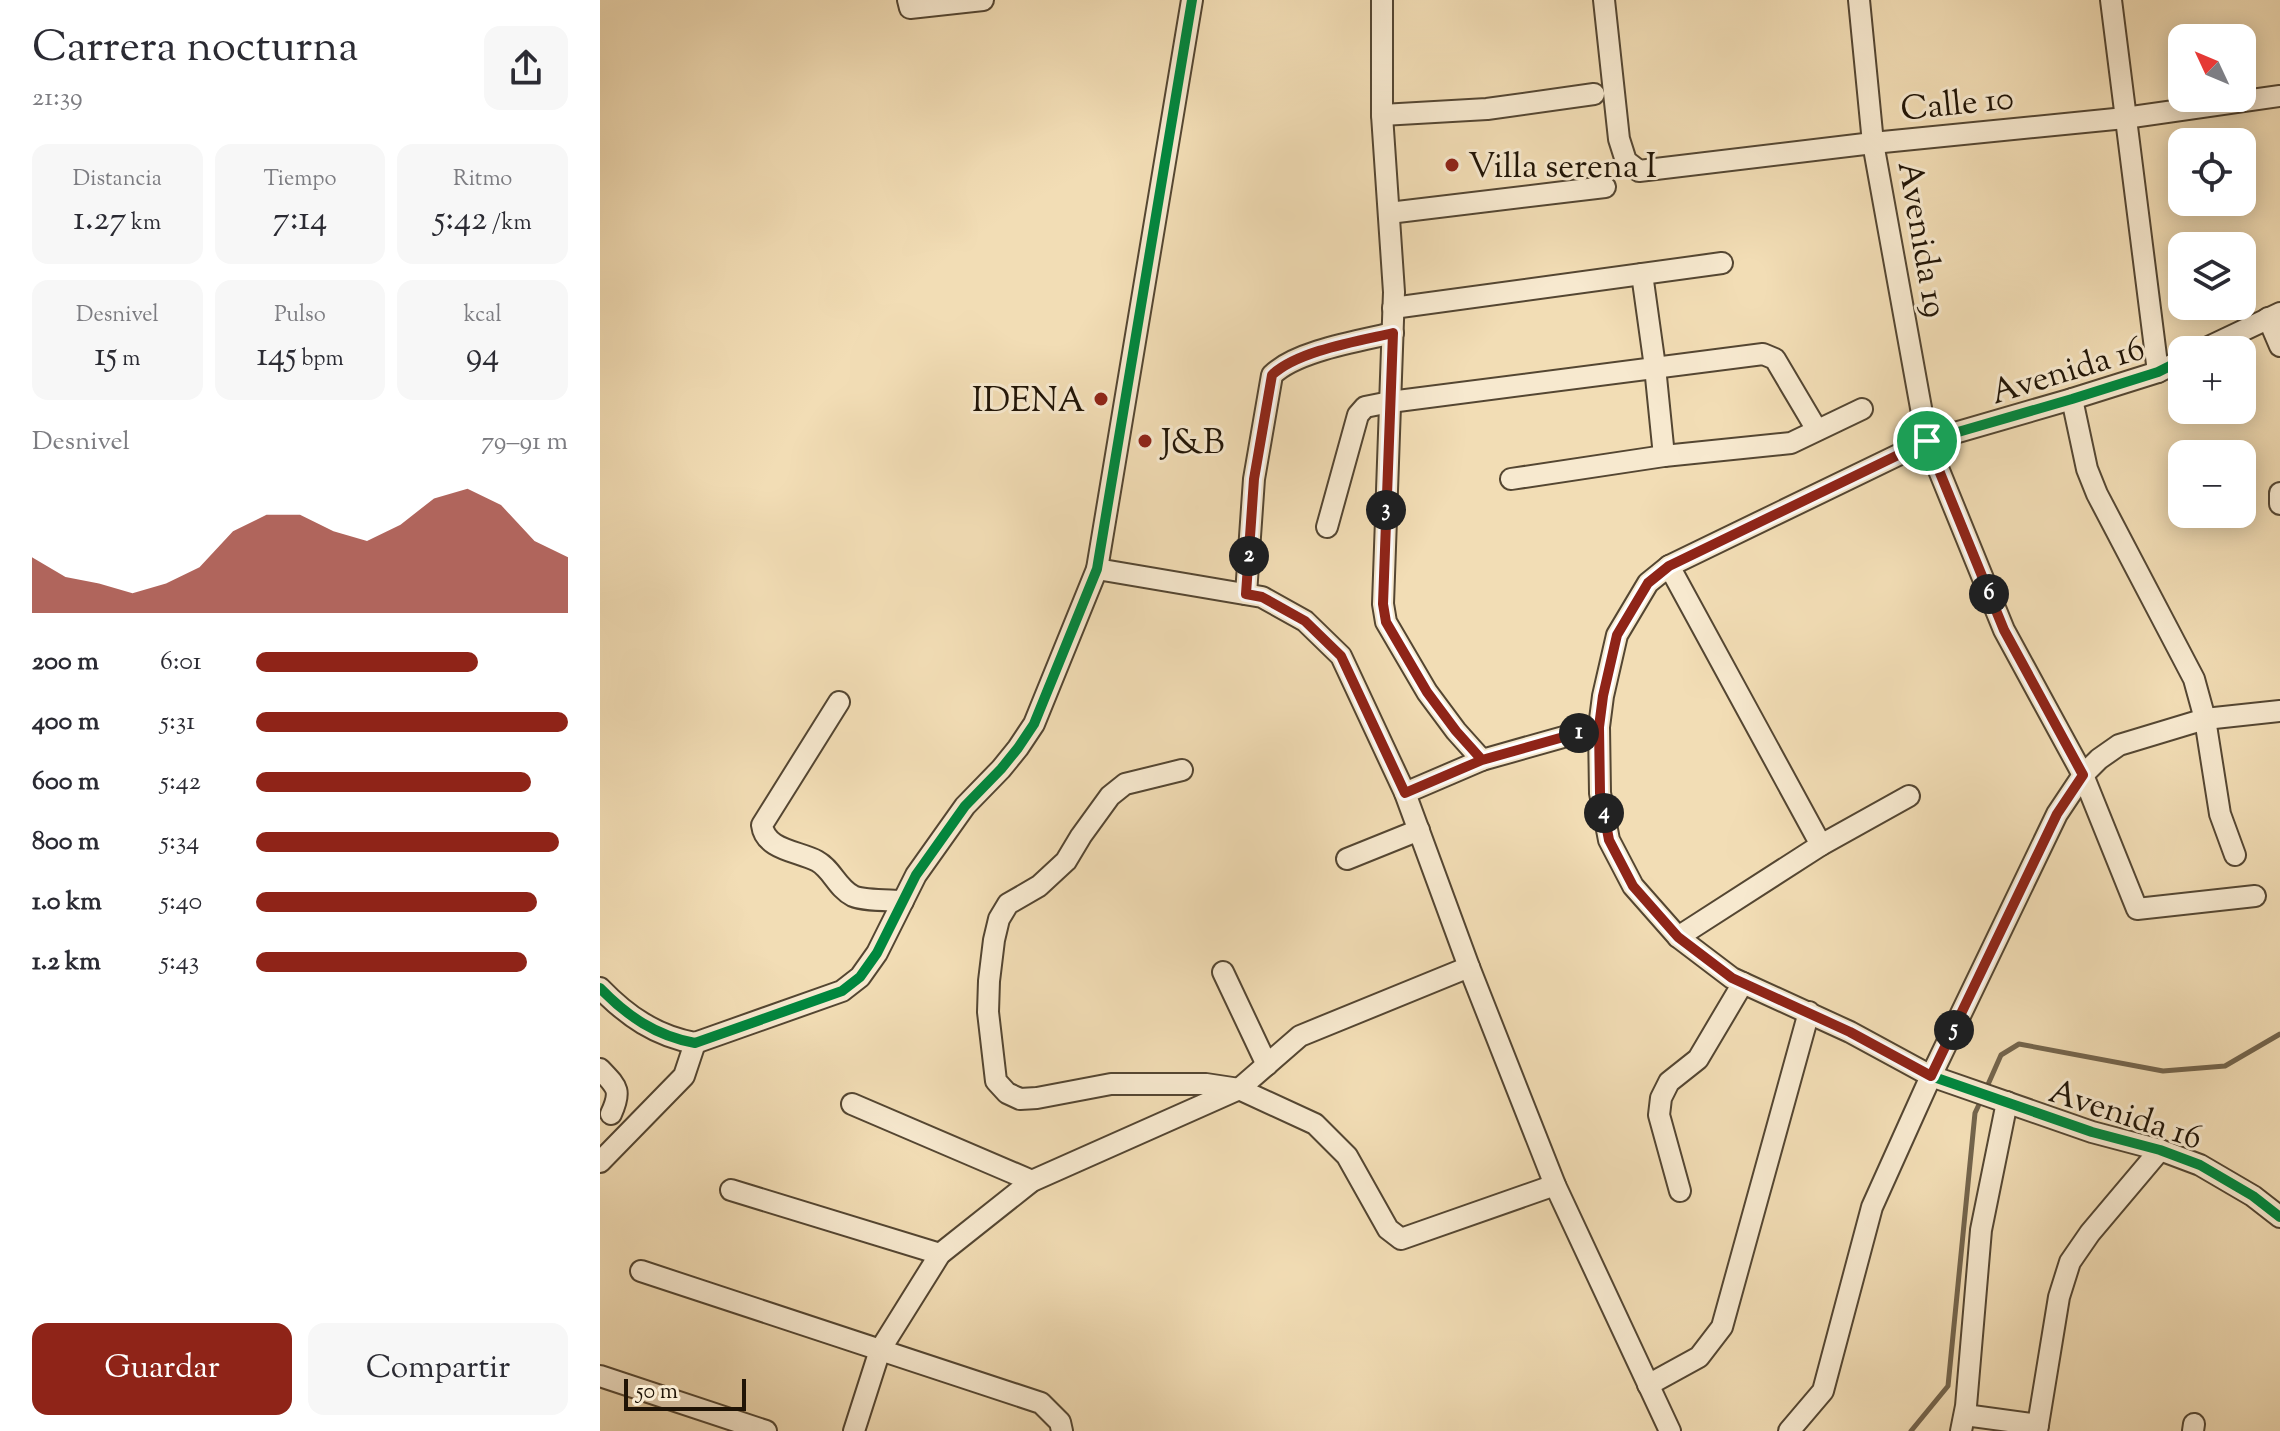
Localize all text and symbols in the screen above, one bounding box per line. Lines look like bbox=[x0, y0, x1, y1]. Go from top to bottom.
text: Carrera nocturna bbox=[32, 18, 359, 81]
north arrow bbox=[2168, 24, 2256, 112]
map controls bbox=[2168, 24, 2256, 528]
button: share bbox=[484, 26, 568, 110]
street label: Calle 10 bbox=[1898, 75, 2016, 136]
text: 21:39 bbox=[32, 80, 83, 117]
button: locate bbox=[2168, 128, 2256, 216]
place label: Villa serena I bbox=[1468, 144, 1657, 193]
marker: Villa serena I bbox=[1443, 156, 1461, 174]
street label: Avenida 19 bbox=[1883, 158, 1958, 322]
text: Distancia bbox=[73, 164, 162, 196]
text: Tiempo bbox=[263, 164, 336, 196]
text: Ritmo bbox=[453, 164, 512, 196]
text: 1.27 bbox=[73, 196, 126, 245]
text: 7:14 bbox=[273, 196, 327, 245]
text: 5:42 bbox=[434, 196, 487, 245]
text: km bbox=[126, 208, 161, 240]
text: /km bbox=[487, 208, 532, 240]
button: layers bbox=[2168, 232, 2256, 320]
text: Desnivel bbox=[76, 300, 159, 332]
text: Pulso bbox=[274, 300, 326, 332]
text: kcal bbox=[464, 300, 502, 332]
street label: Avenida 16 bbox=[1985, 326, 2151, 419]
text: 15 bbox=[94, 332, 117, 381]
text: 145 bbox=[256, 332, 297, 381]
text: 94 bbox=[466, 332, 500, 381]
button: + bbox=[2168, 336, 2256, 424]
text: m bbox=[117, 344, 140, 376]
text: bpm bbox=[297, 344, 344, 376]
place label: IDENA bbox=[972, 378, 1085, 427]
marker: IDENA bbox=[1092, 390, 1110, 408]
pin bbox=[1893, 407, 1961, 475]
icon: arrive bbox=[1905, 419, 1949, 463]
place label: J&B bbox=[1159, 420, 1224, 469]
text: Desnivel bbox=[32, 424, 130, 461]
text: 79–91 m bbox=[481, 424, 568, 461]
marker: J&B bbox=[1136, 432, 1154, 450]
button: − bbox=[2168, 440, 2256, 528]
pin: 3 bbox=[1366, 490, 1406, 530]
text: 3 bbox=[1382, 494, 1390, 526]
pin: 2 bbox=[1229, 536, 1269, 576]
text: 2 bbox=[1244, 540, 1254, 572]
pin: 6 bbox=[1969, 574, 2009, 614]
text: 6 bbox=[1984, 578, 1994, 610]
text: 200 m bbox=[32, 644, 99, 681]
text: 6:01 bbox=[160, 644, 202, 681]
text: 400 m bbox=[32, 704, 99, 741]
text: 5:31 bbox=[160, 704, 195, 741]
pin: 1 bbox=[1559, 713, 1599, 753]
text: 1 bbox=[1575, 717, 1583, 749]
text: 600 m bbox=[32, 764, 99, 801]
text: 5:42 bbox=[160, 764, 201, 801]
pin: 4 bbox=[1584, 793, 1624, 833]
text: 4 bbox=[1598, 797, 1610, 829]
text: 800 m bbox=[32, 824, 100, 861]
text: 5:34 bbox=[160, 824, 199, 861]
text: 1.0 km bbox=[32, 884, 102, 921]
text: 5:40 bbox=[160, 884, 202, 921]
text: 1.2 km bbox=[32, 944, 101, 981]
text: 5:43 bbox=[160, 944, 199, 981]
pin: 5 bbox=[1934, 1010, 1974, 1050]
text: 5 bbox=[1950, 1014, 1958, 1046]
street label: Avenida 16 bbox=[2042, 1069, 2208, 1164]
button: Guardar bbox=[32, 1323, 292, 1415]
button: Compartir bbox=[308, 1323, 568, 1415]
scale bar bbox=[624, 1375, 746, 1411]
text: 50 m bbox=[636, 1377, 678, 1409]

